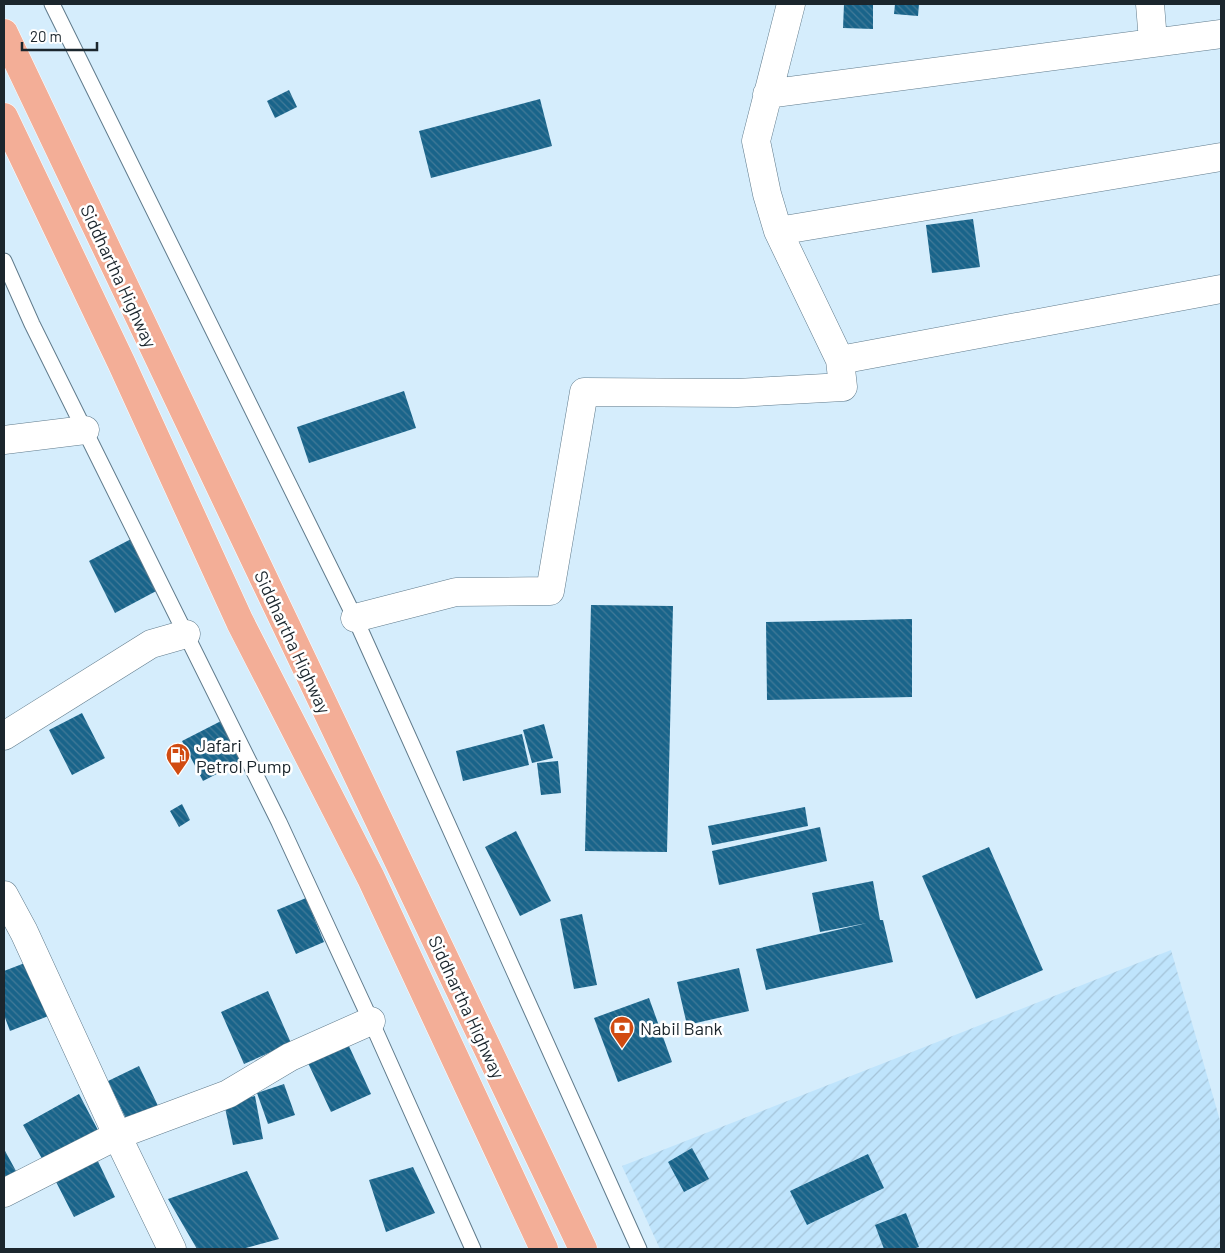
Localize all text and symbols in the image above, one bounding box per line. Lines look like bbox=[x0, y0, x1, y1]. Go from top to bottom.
scale bar bbox=[22, 20, 98, 52]
text: 20 m bbox=[30, 27, 62, 45]
street label: Siddhartha Highway bbox=[76, 201, 162, 351]
street label: Siddhartha Highway bbox=[250, 567, 336, 717]
place label: Jafari Petrol Pump bbox=[196, 734, 292, 777]
fuel station icon: Jafari Petrol Pump bbox=[165, 742, 191, 776]
street label: Siddhartha Highway bbox=[424, 932, 510, 1082]
bank icon: Nabil Bank bbox=[609, 1015, 635, 1049]
place label: Nabil Bank bbox=[640, 1017, 723, 1039]

